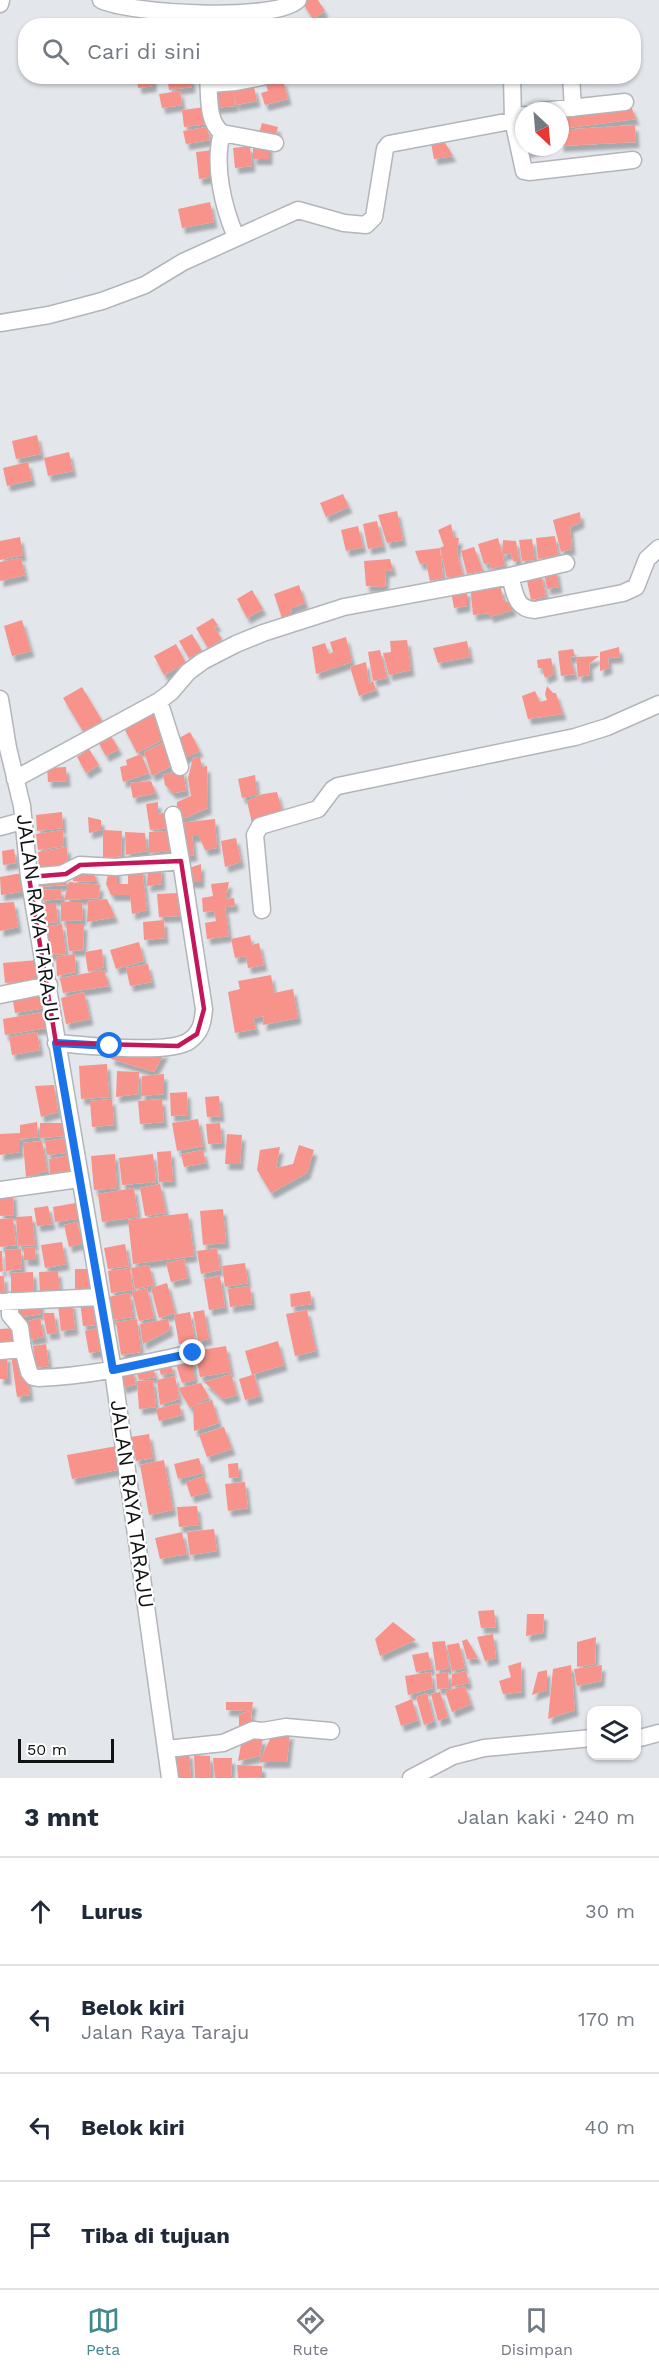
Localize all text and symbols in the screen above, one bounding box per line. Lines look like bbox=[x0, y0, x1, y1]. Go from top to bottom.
search box bbox=[18, 18, 641, 84]
icon: search bbox=[39, 35, 72, 68]
text: Cari di sini bbox=[87, 39, 201, 64]
north arrow bbox=[515, 102, 569, 156]
street label: JALAN RAYA TARAJU bbox=[11, 812, 66, 1024]
route start bbox=[96, 1032, 122, 1058]
route end bbox=[179, 1339, 205, 1365]
street label: JALAN RAYA TARAJU bbox=[105, 1398, 160, 1610]
map controls bbox=[587, 1706, 641, 1760]
button: layers bbox=[587, 1706, 641, 1760]
scale bar bbox=[18, 1736, 114, 1764]
text: 50 m bbox=[27, 1740, 67, 1759]
text: 3 mnt bbox=[24, 1802, 99, 1832]
text: Jalan kaki · 240 m bbox=[457, 1805, 635, 1829]
icon: ahead bbox=[24, 1895, 57, 1928]
text: Lurus bbox=[81, 1899, 143, 1924]
text: 30 m bbox=[585, 1899, 635, 1923]
text: Belok kiri bbox=[81, 1995, 185, 2020]
icon: left bbox=[24, 2003, 57, 2036]
text: 170 m bbox=[578, 2007, 635, 2031]
text: Jalan Raya Taraju bbox=[81, 2020, 249, 2044]
icon: left bbox=[24, 2111, 57, 2144]
text: Belok kiri bbox=[81, 2115, 185, 2140]
text: 40 m bbox=[584, 2115, 635, 2139]
icon: arrive bbox=[24, 2219, 57, 2252]
text: Tiba di tujuan bbox=[81, 2223, 230, 2248]
tab: Peta bbox=[86, 2304, 120, 2359]
tab: Rute bbox=[292, 2304, 328, 2359]
tab: Disimpan bbox=[500, 2304, 573, 2359]

